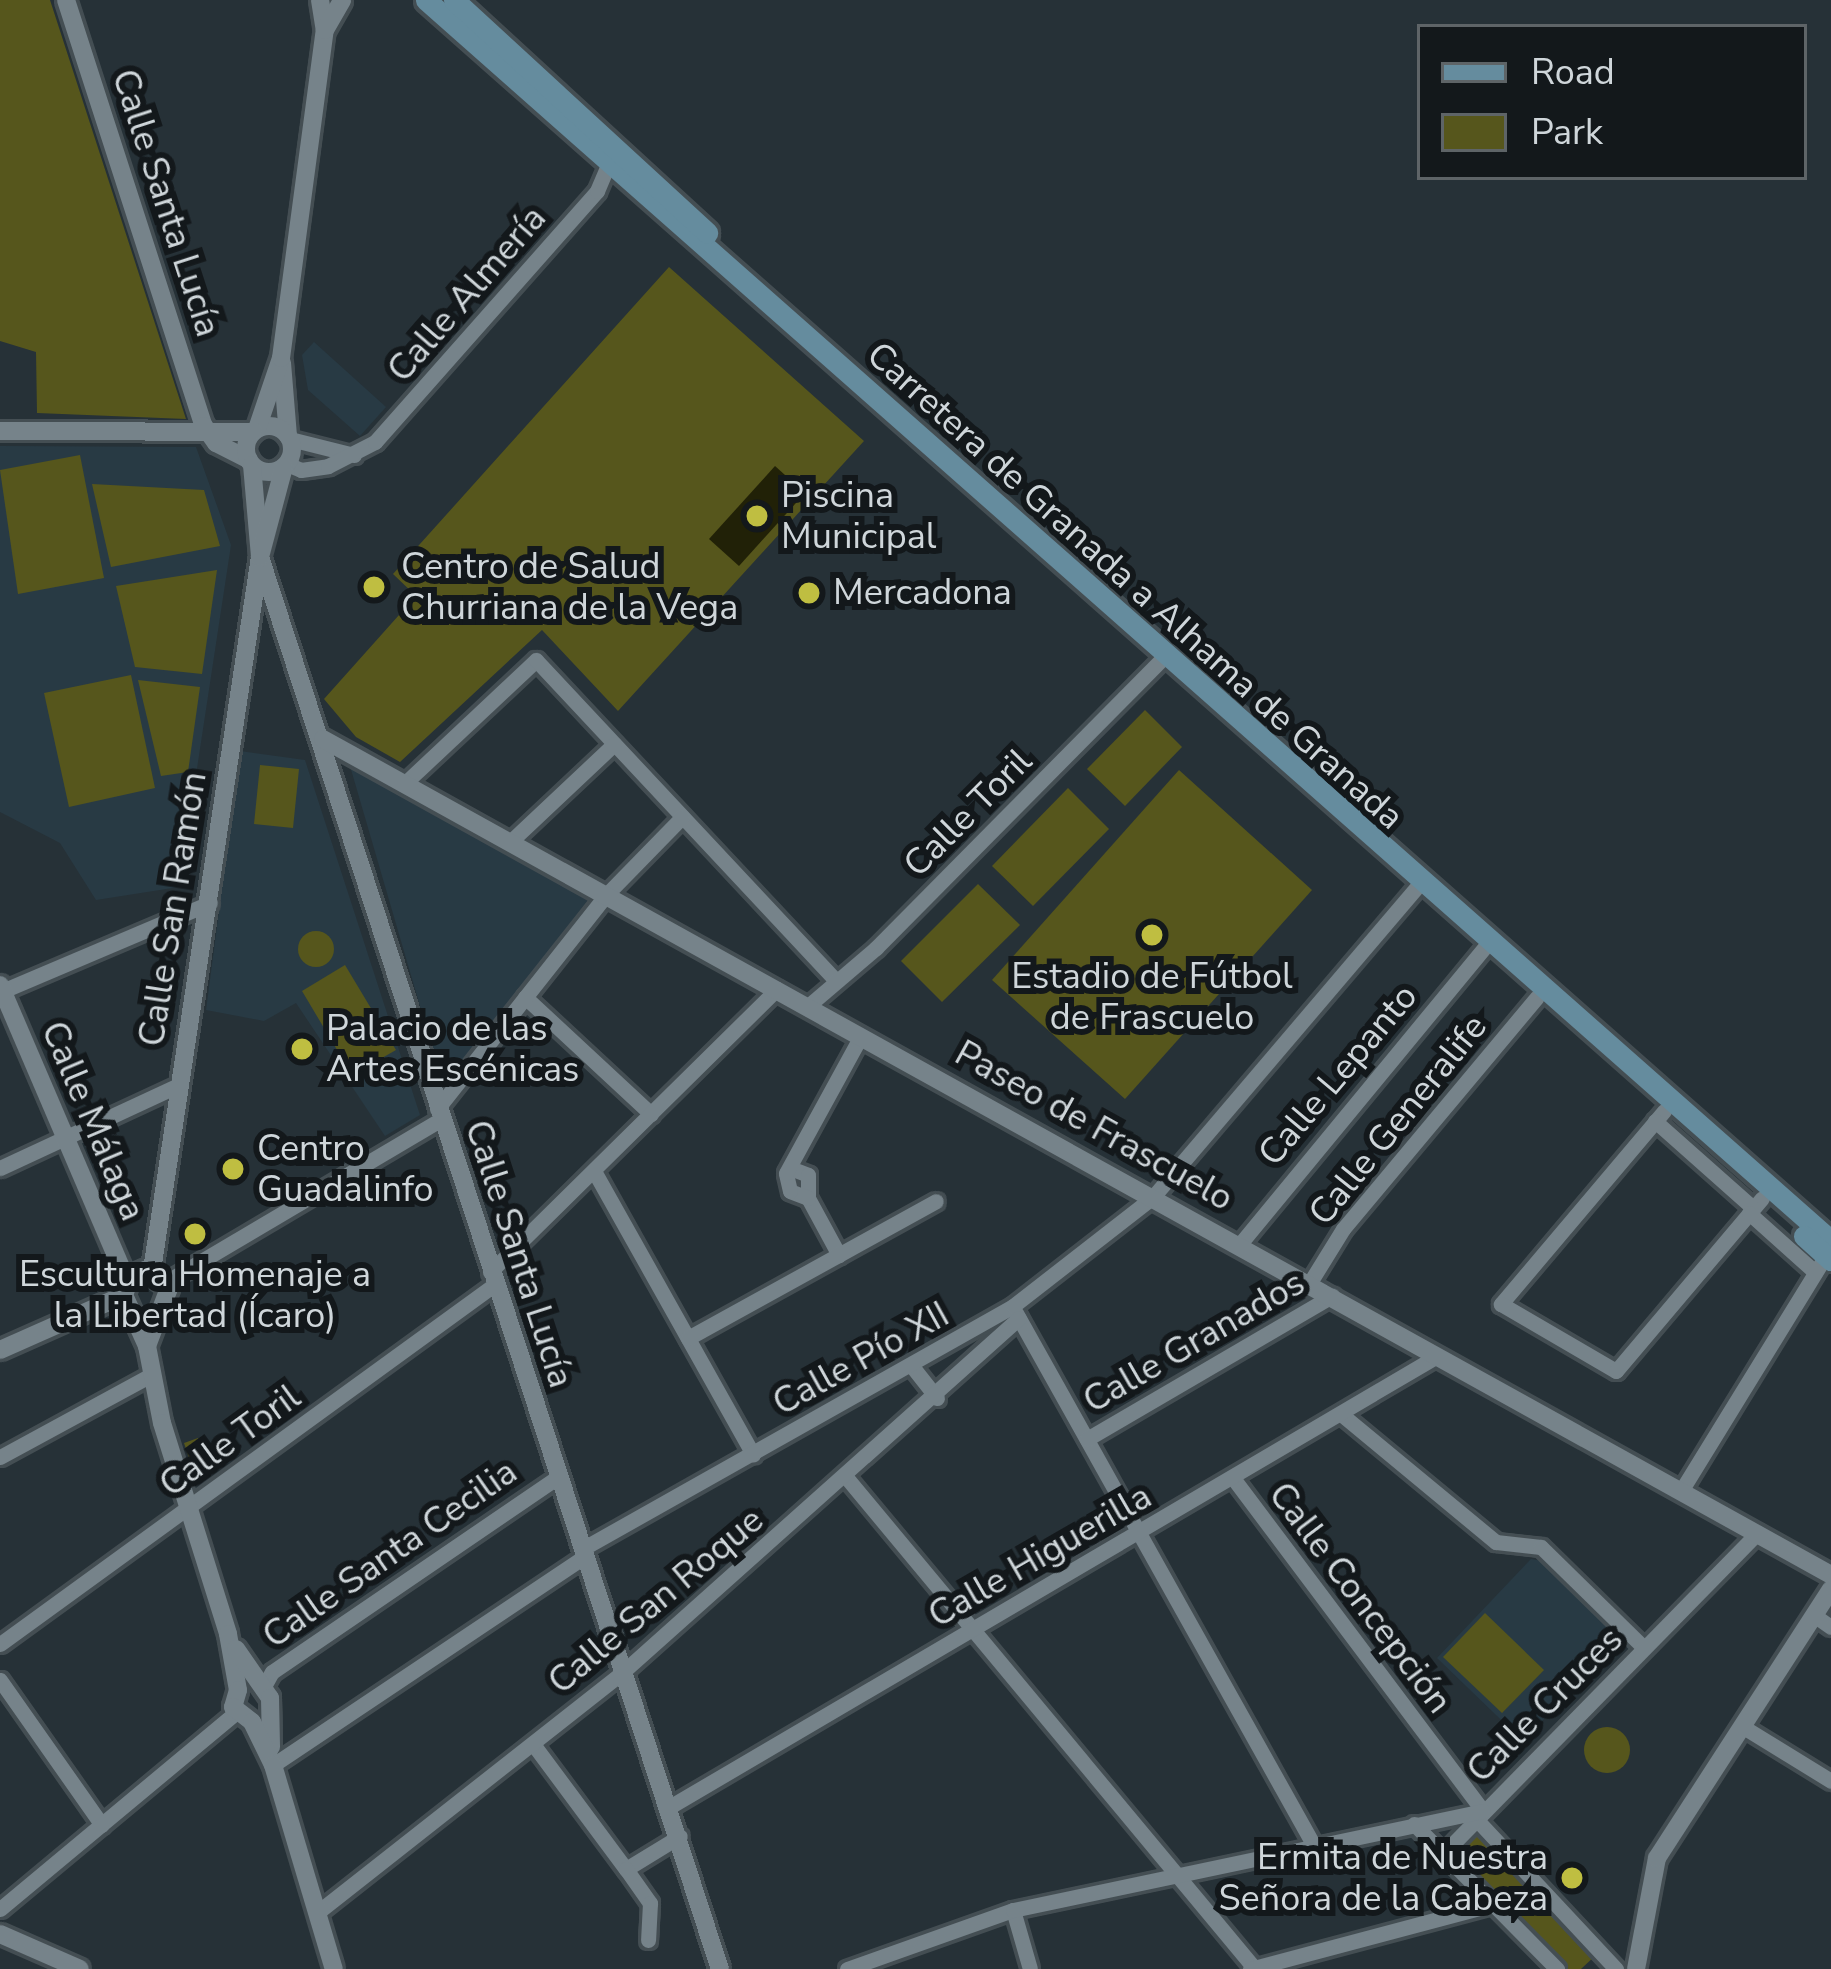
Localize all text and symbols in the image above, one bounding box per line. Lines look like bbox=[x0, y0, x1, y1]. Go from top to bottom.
legend bbox=[1417, 24, 1807, 180]
text: Road bbox=[1531, 48, 1615, 97]
street label: Calle Santa Lucía bbox=[102, 64, 230, 342]
text: Park bbox=[1531, 108, 1603, 157]
street label: Calle Almería bbox=[379, 197, 555, 391]
street label: Carretera de Granada a Alhama de Granada bbox=[858, 333, 1412, 839]
place label: Piscina Municipal bbox=[781, 473, 937, 558]
marker: Piscina Municipal bbox=[744, 503, 770, 529]
place label: Centro de Salud Churriana de la Vega bbox=[401, 544, 738, 629]
marker: Centro de Salud Churriana de la Vega bbox=[358, 571, 390, 603]
place label: Mercadona bbox=[833, 571, 1012, 615]
marker: Mercadona bbox=[796, 580, 822, 606]
street label: Calle Toril bbox=[895, 740, 1041, 886]
street label: Calle San Ramón bbox=[130, 769, 216, 1049]
marker: Estadio de Fútbol de Frascuelo bbox=[1139, 922, 1165, 948]
place label: Estadio de Fútbol de Frascuelo bbox=[1011, 954, 1293, 1039]
street label: Calle Lepanto bbox=[1250, 975, 1426, 1175]
place label: Palacio de las Artes Escénicas bbox=[326, 1006, 579, 1091]
street label: Calle Generalife bbox=[1300, 1006, 1496, 1234]
street label: Calle Málaga bbox=[32, 1015, 154, 1227]
street label: Paseo de Frascuelo bbox=[947, 1032, 1241, 1220]
marker: Palacio de las Artes Escénicas bbox=[289, 1036, 315, 1062]
street label: Calle Santa Lucía bbox=[455, 1115, 583, 1393]
place label: Centro Guadalinfo bbox=[257, 1126, 433, 1211]
marker: Centro Guadalinfo bbox=[220, 1156, 246, 1182]
marker: Escultura Homenaje a la Libertad (Ícaro) bbox=[182, 1221, 208, 1247]
place label: Escultura Homenaje a la Libertad (Ícaro) bbox=[19, 1252, 371, 1337]
street label: Calle Granados bbox=[1076, 1261, 1312, 1423]
street label: Calle Pío XII bbox=[765, 1293, 957, 1425]
street label: Calle Toril bbox=[151, 1376, 309, 1506]
street label: Calle Santa Cecilia bbox=[255, 1450, 525, 1658]
street label: Calle Concepción bbox=[1259, 1474, 1461, 1722]
street label: Calle Higuerilla bbox=[921, 1475, 1159, 1637]
street label: Calle San Roque bbox=[540, 1499, 772, 1703]
street label: Calle Cruces bbox=[1458, 1618, 1632, 1792]
place label: Ermita de Nuestra Señora de la Cabeza bbox=[1218, 1835, 1548, 1920]
marker: Ermita de Nuestra Señora de la Cabeza bbox=[1559, 1865, 1585, 1891]

